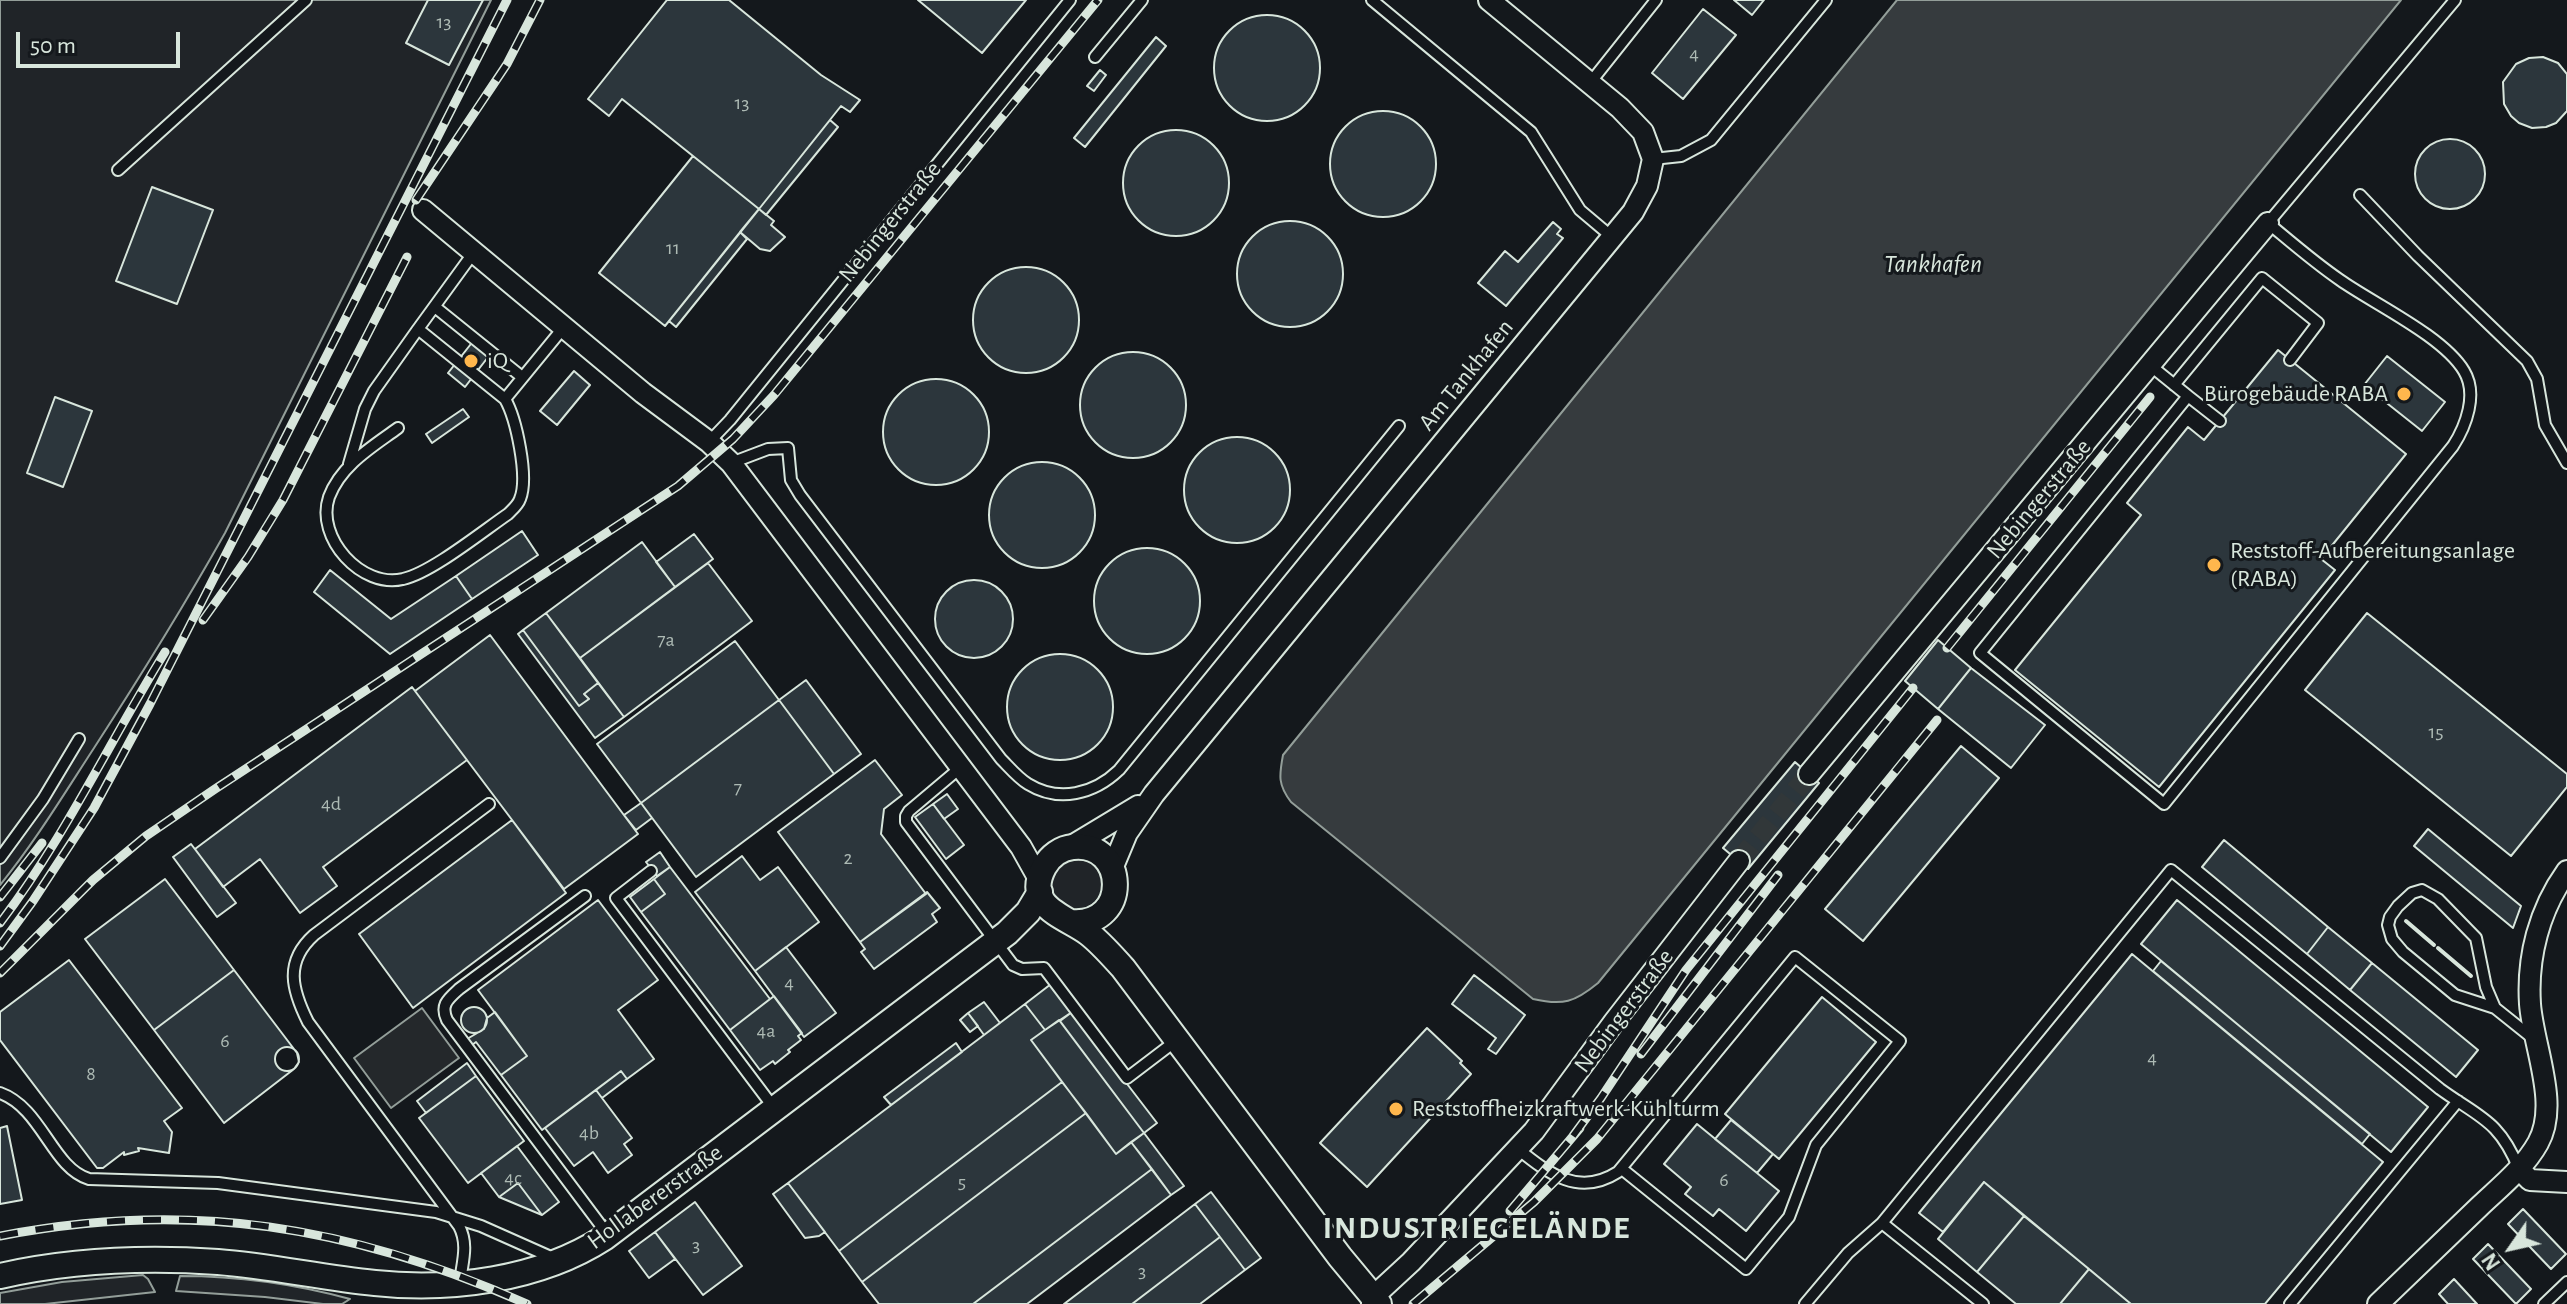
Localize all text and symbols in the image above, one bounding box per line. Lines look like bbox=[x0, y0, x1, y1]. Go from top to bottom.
house number: 13 bbox=[436, 10, 452, 34]
scale bar bbox=[20, 16, 184, 66]
text: 50 m bbox=[30, 34, 76, 58]
house number: 4 bbox=[1689, 42, 1699, 66]
house number: 13 bbox=[734, 91, 750, 115]
street label: Nebingerstraße bbox=[832, 156, 948, 288]
house number: 11 bbox=[666, 236, 680, 260]
water label: Tankhafen bbox=[1884, 248, 1982, 280]
street label: Am Tankhafen bbox=[1412, 314, 1520, 436]
place label: iQ bbox=[487, 347, 508, 375]
marker: iQ bbox=[462, 352, 480, 370]
place label: Bürogebäude RABA bbox=[2204, 380, 2388, 408]
marker: Bürogebäude RABA bbox=[2395, 385, 2413, 403]
street label: Nebingerstraße bbox=[1981, 433, 2097, 565]
place label: Reststoff-Aufbereitungsanlage (RABA) bbox=[2230, 537, 2515, 593]
marker: Reststoff-Aufbereitungsanlage (RABA) bbox=[2205, 556, 2223, 574]
house number: 7a bbox=[657, 628, 675, 652]
house number: 15 bbox=[2428, 720, 2444, 744]
house number: 7 bbox=[734, 776, 742, 800]
house number: 4d bbox=[321, 792, 341, 816]
house number: 2 bbox=[843, 846, 853, 870]
street label: Nebingerstraße bbox=[1568, 943, 1680, 1079]
house number: 4 bbox=[784, 971, 794, 995]
house number: 4a bbox=[757, 1019, 775, 1043]
house number: 6 bbox=[220, 1029, 230, 1053]
house number: 4 bbox=[2147, 1046, 2157, 1070]
house number: 8 bbox=[86, 1062, 96, 1086]
place label: Reststoffheizkraftwerk-Kühlturm bbox=[1412, 1095, 1720, 1123]
marker: Reststoffheizkraftwerk-Kühlturm bbox=[1387, 1100, 1405, 1118]
house number: 4b bbox=[579, 1121, 599, 1145]
street label: Hollabererstraße bbox=[582, 1138, 728, 1256]
house number: 4c bbox=[504, 1166, 522, 1190]
house number: 6 bbox=[1719, 1168, 1729, 1192]
house number: 5 bbox=[958, 1170, 966, 1194]
north arrow bbox=[2471, 1208, 2551, 1288]
district label: INDUSTRIEGELÄNDE bbox=[1323, 1209, 1631, 1247]
house number: 3 bbox=[692, 1233, 700, 1257]
text: N bbox=[2478, 1249, 2505, 1274]
house number: 3 bbox=[1138, 1259, 1146, 1283]

